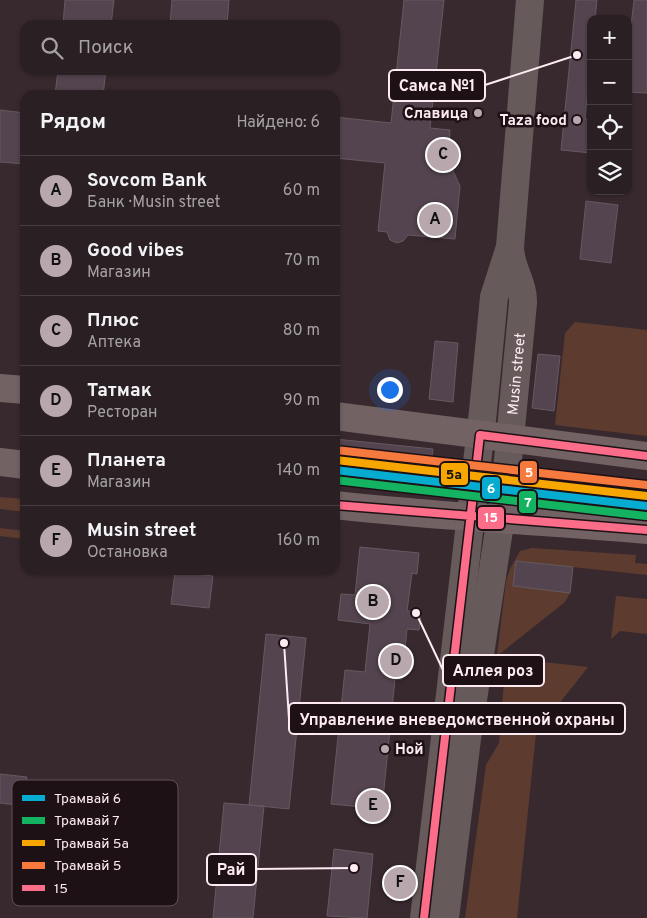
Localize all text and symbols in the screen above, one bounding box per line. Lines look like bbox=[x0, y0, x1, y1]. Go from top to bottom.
map controls bbox=[587, 15, 632, 195]
button: + bbox=[587, 15, 632, 60]
search box bbox=[20, 20, 340, 75]
icon: search bbox=[38, 34, 66, 62]
text: Поиск bbox=[78, 36, 134, 60]
button: − bbox=[587, 60, 632, 105]
callout: Самса №1 bbox=[389, 70, 485, 101]
text: Самса №1 bbox=[399, 77, 475, 97]
place label: Славица bbox=[404, 105, 468, 124]
button: locate bbox=[587, 105, 632, 150]
marker: Славица bbox=[472, 107, 484, 119]
text: Рядом bbox=[40, 109, 106, 136]
place label: Taza food bbox=[499, 112, 567, 131]
text: Найдено: 6 bbox=[237, 113, 320, 133]
marker: Taza food bbox=[571, 114, 583, 126]
pin: C bbox=[427, 136, 459, 174]
button: layers bbox=[587, 150, 632, 195]
text: Sovcom Bank bbox=[87, 169, 207, 193]
text: A bbox=[50, 181, 62, 201]
text: 60 m bbox=[283, 181, 320, 201]
text: Банк · Musin street bbox=[87, 193, 221, 213]
pin: A bbox=[419, 201, 451, 239]
text: Good vibes bbox=[87, 239, 184, 263]
text: B bbox=[50, 251, 62, 271]
text: 70 m bbox=[285, 251, 320, 271]
text: Магазин bbox=[87, 263, 151, 283]
text: Плюс bbox=[87, 309, 139, 333]
text: C bbox=[51, 321, 61, 341]
text: 80 m bbox=[283, 321, 320, 341]
street label: Musin street bbox=[504, 332, 531, 416]
text: Аптека bbox=[87, 333, 141, 353]
your location bbox=[377, 377, 403, 403]
text: Татмак bbox=[87, 379, 152, 403]
text: D bbox=[50, 391, 62, 411]
text: 90 m bbox=[283, 391, 320, 411]
text: Ресторан bbox=[87, 403, 158, 423]
text: Планета bbox=[87, 449, 166, 473]
line badge: 5 bbox=[519, 460, 538, 484]
text: E bbox=[51, 461, 61, 481]
text: 140 m bbox=[277, 461, 320, 481]
line badge: 5а bbox=[440, 462, 469, 486]
text: 5 bbox=[525, 465, 533, 482]
text: 5а bbox=[446, 467, 462, 484]
text: Магазин bbox=[87, 473, 151, 493]
line badge: 6 bbox=[481, 476, 501, 500]
text: 6 bbox=[487, 481, 495, 498]
line badge: 7 bbox=[518, 490, 537, 514]
text: 7 bbox=[524, 495, 532, 512]
line badge: 15 bbox=[477, 506, 505, 530]
text: 15 bbox=[484, 510, 498, 527]
text: Musin street bbox=[87, 519, 196, 543]
text: F bbox=[51, 531, 61, 551]
text: 160 m bbox=[277, 531, 320, 551]
text: Остановка bbox=[87, 543, 168, 563]
pin: B bbox=[357, 583, 389, 621]
pin: D bbox=[380, 642, 412, 680]
callout: Аллея роз bbox=[443, 655, 544, 686]
text: Аллея роз bbox=[452, 662, 534, 682]
callout: Управление вневедомственной охраны bbox=[289, 703, 625, 734]
text: Управление вневедомственной охраны bbox=[299, 711, 615, 731]
place label: Ной bbox=[395, 741, 424, 760]
marker: Ной bbox=[379, 743, 391, 755]
legend bbox=[12, 780, 178, 906]
pin: E bbox=[357, 787, 389, 825]
text: Трамвай 6 bbox=[54, 791, 121, 808]
text: Трамвай 7 bbox=[54, 813, 120, 830]
text: Трамвай 5а bbox=[54, 836, 129, 853]
callout: Рай bbox=[207, 854, 256, 885]
text: Трамвай 5 bbox=[54, 858, 122, 875]
text: Рай bbox=[217, 861, 245, 881]
pin: F bbox=[384, 864, 416, 902]
text: 15 bbox=[54, 881, 68, 898]

